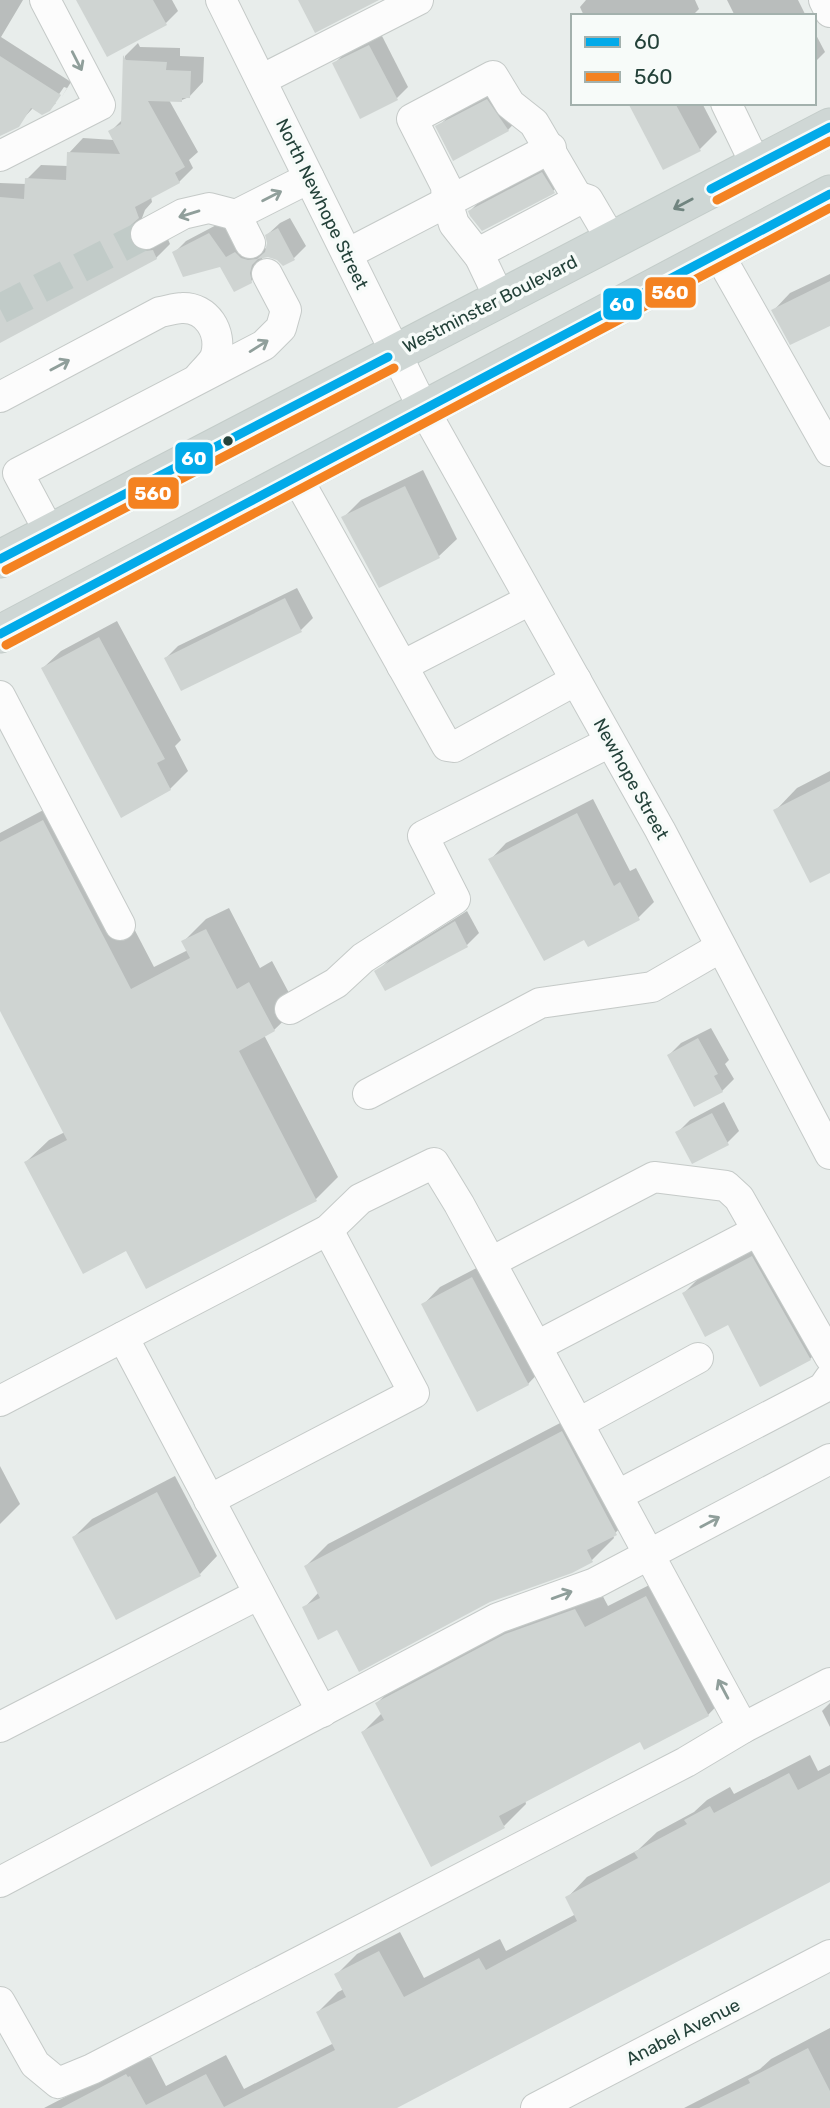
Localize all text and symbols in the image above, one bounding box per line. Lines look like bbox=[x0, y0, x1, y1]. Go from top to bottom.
legend bbox=[571, 14, 816, 105]
text: 60 bbox=[634, 29, 660, 54]
one-way arrow bbox=[70, 50, 84, 70]
text: 560 bbox=[634, 64, 672, 89]
street label: North Newhope Street bbox=[271, 115, 373, 293]
one-way arrow bbox=[261, 189, 282, 203]
one-way arrow bbox=[673, 197, 693, 211]
one-way arrow bbox=[178, 208, 200, 221]
street label: Westminster Boulevard bbox=[399, 250, 581, 358]
line badge: 560 bbox=[644, 276, 697, 309]
text: 560 bbox=[651, 281, 689, 304]
line badge: 60 bbox=[602, 287, 643, 321]
text: 60 bbox=[609, 293, 635, 316]
one-way arrow bbox=[249, 338, 268, 353]
one-way arrow bbox=[50, 358, 70, 372]
unlabelled marker bbox=[221, 434, 235, 448]
line badge: 60 bbox=[174, 441, 214, 475]
text: 60 bbox=[181, 447, 207, 470]
line badge: 560 bbox=[127, 476, 180, 510]
text: 560 bbox=[134, 482, 172, 505]
street label: Newhope Street bbox=[589, 714, 673, 844]
one-way arrow bbox=[699, 1515, 720, 1528]
one-way arrow bbox=[551, 1588, 573, 1600]
one-way arrow bbox=[715, 1679, 729, 1700]
street label: Anabel Avenue bbox=[622, 1994, 744, 2070]

